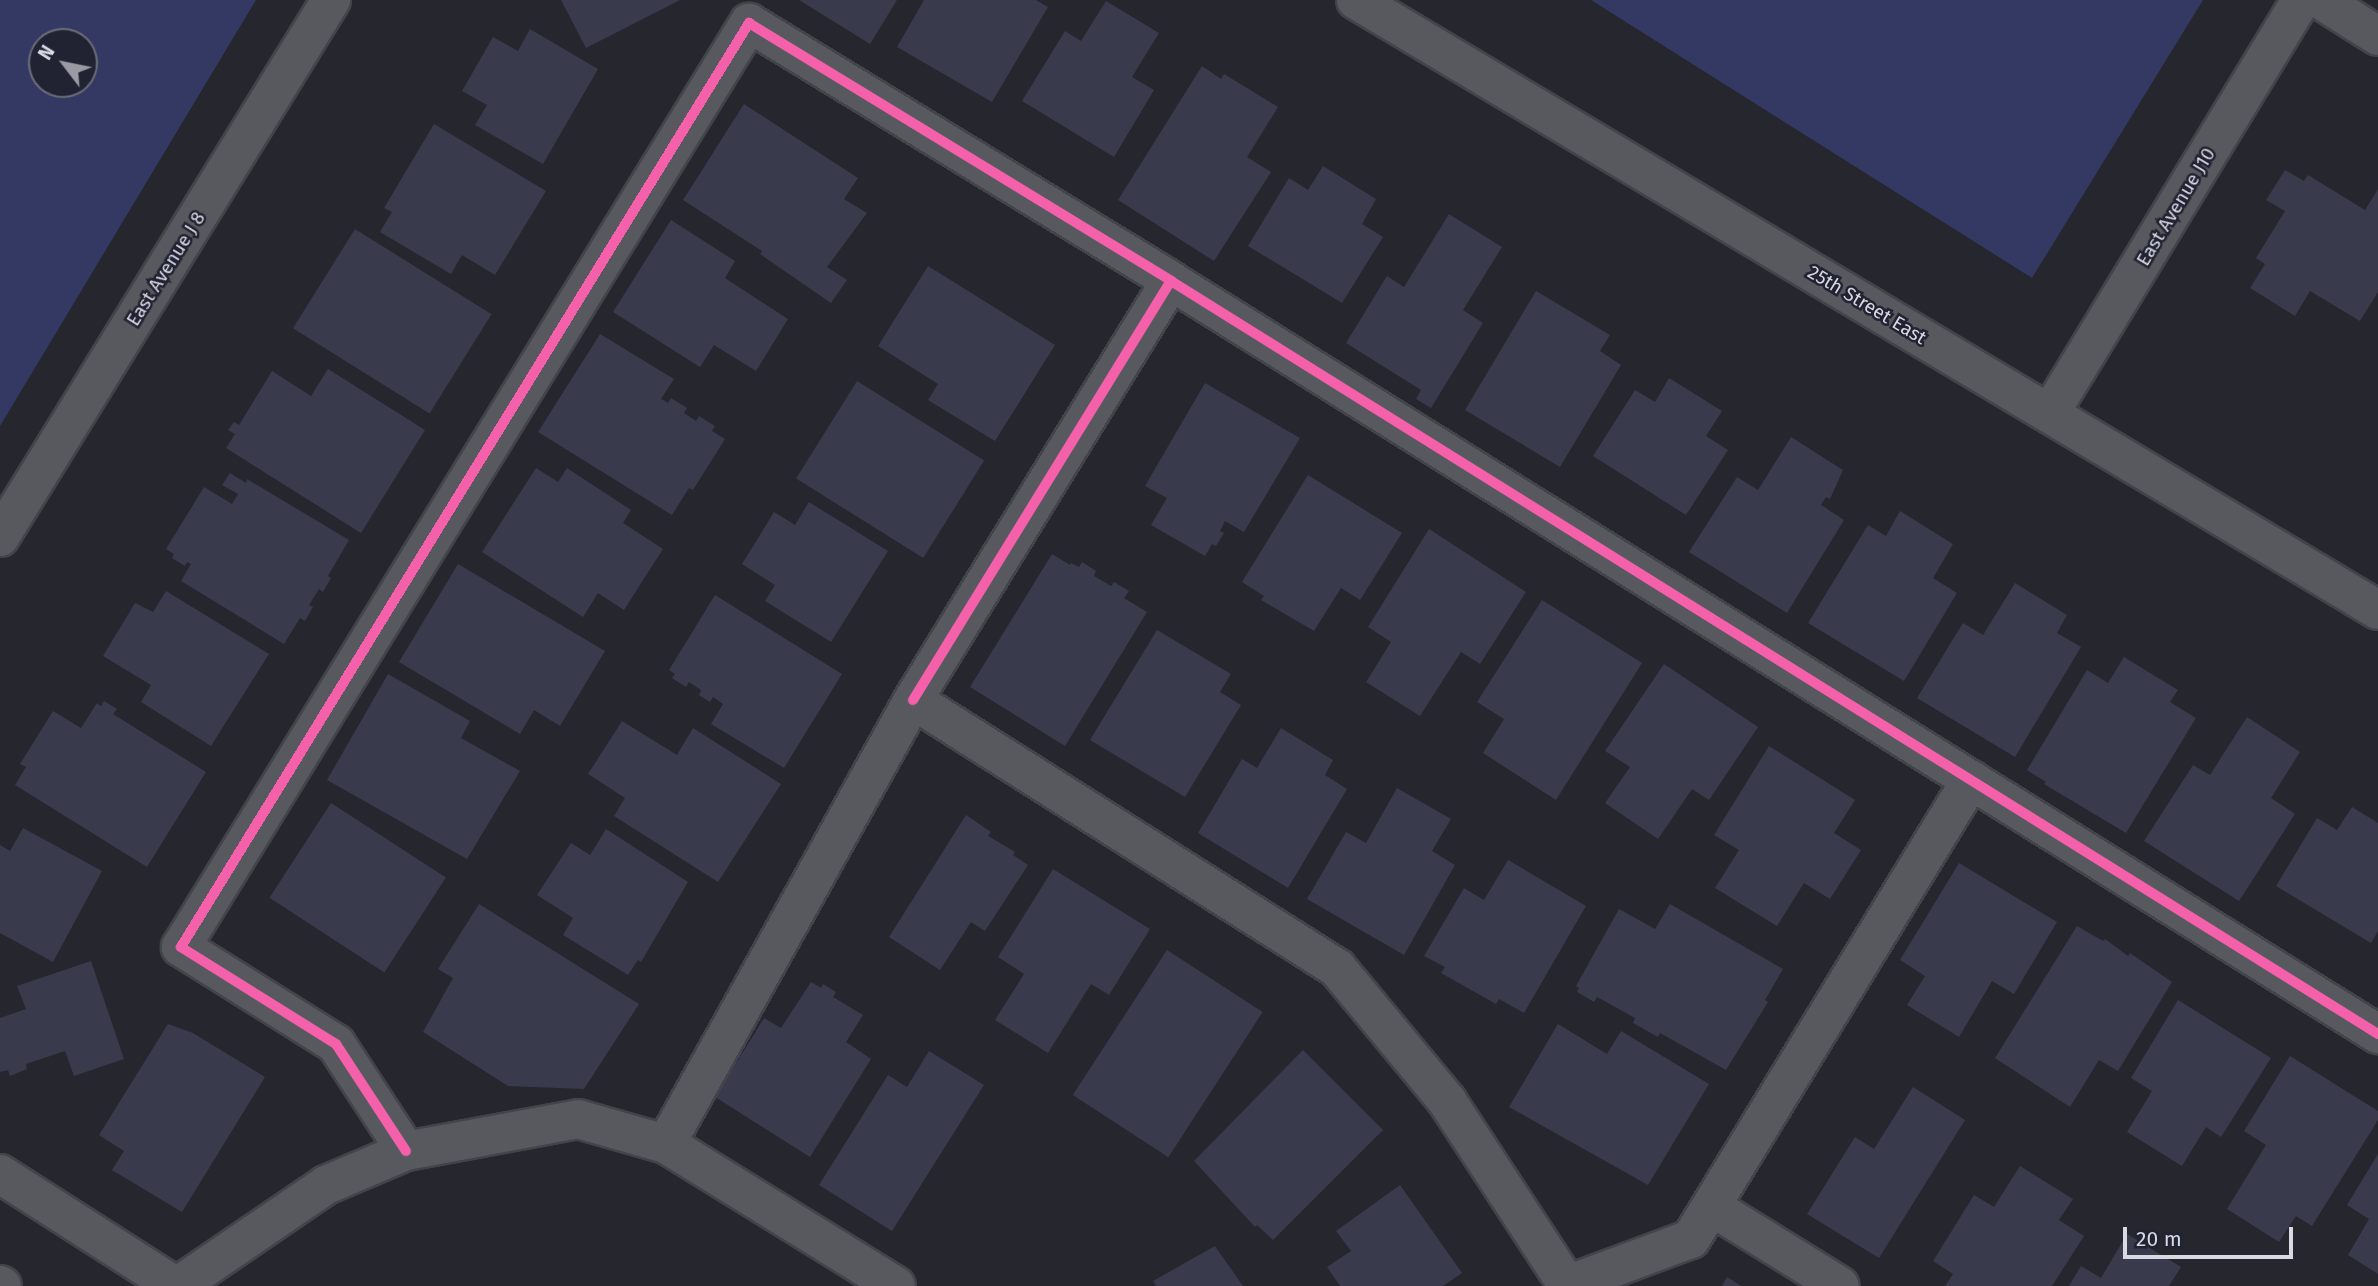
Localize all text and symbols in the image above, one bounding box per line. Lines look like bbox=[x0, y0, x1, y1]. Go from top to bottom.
north arrow bbox=[28, 28, 98, 98]
text: N bbox=[33, 41, 60, 64]
street label: East Avenue J10 bbox=[2132, 144, 2220, 270]
street label: East Avenue J 8 bbox=[122, 208, 210, 330]
street label: 25th Street East bbox=[1804, 261, 1930, 349]
scale bar bbox=[2126, 1212, 2296, 1256]
text: 20 m bbox=[2136, 1226, 2182, 1252]

